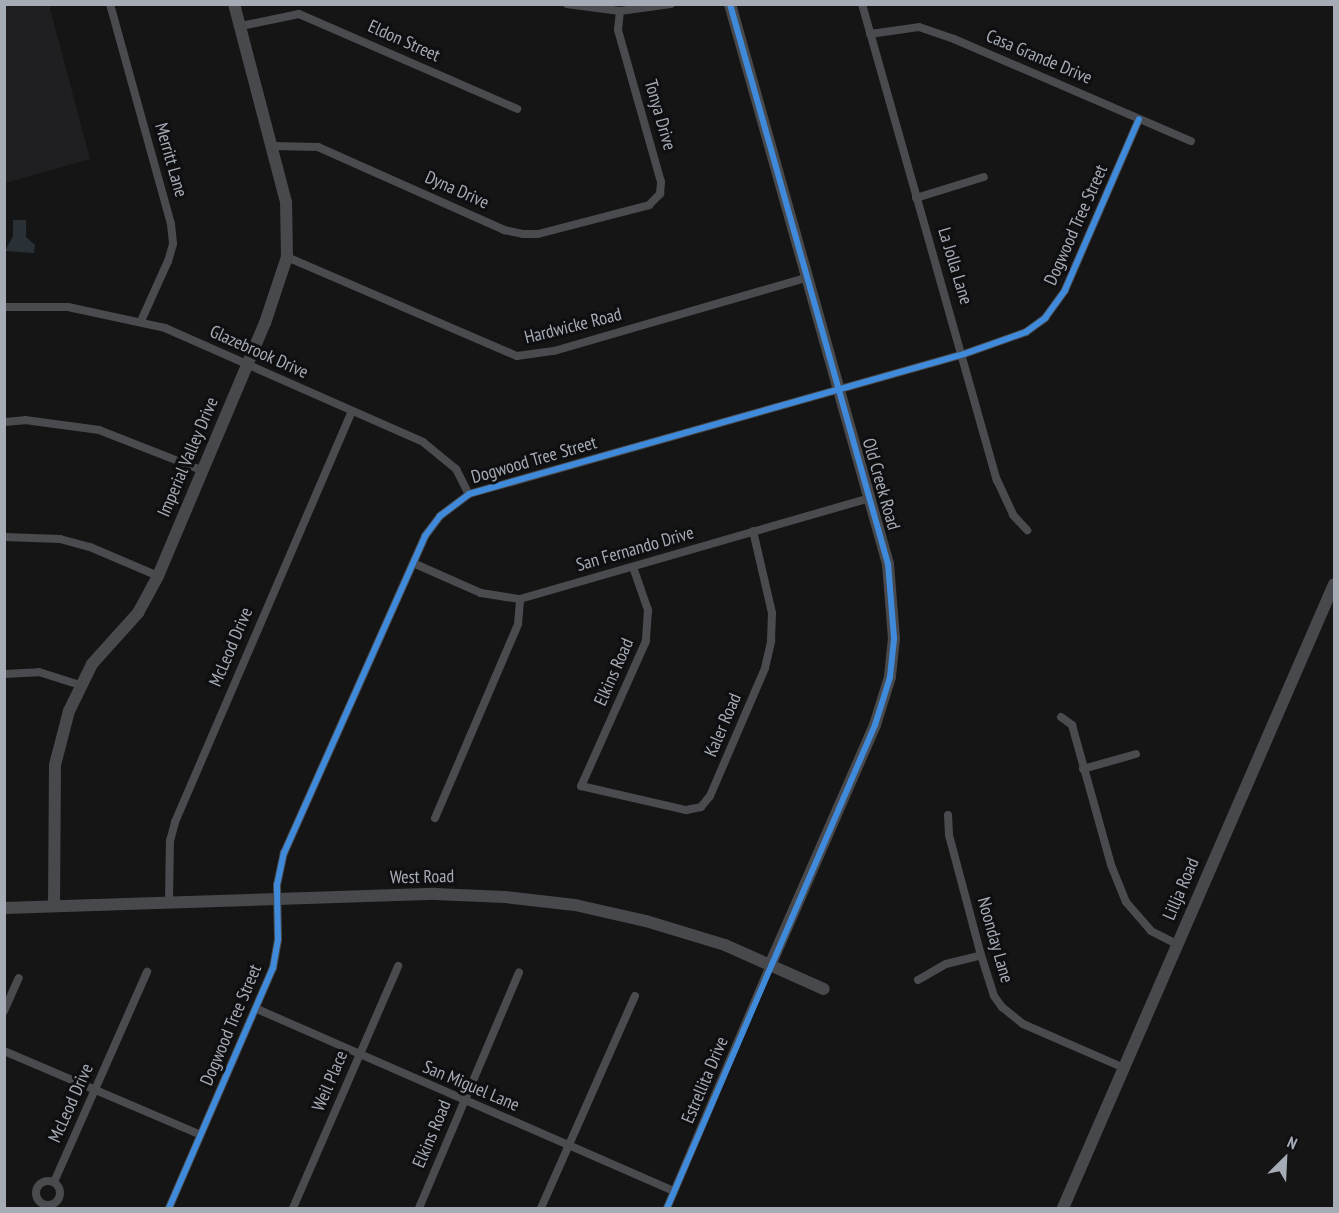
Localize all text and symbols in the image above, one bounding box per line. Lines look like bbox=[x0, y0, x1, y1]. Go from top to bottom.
street label: Eldon Street bbox=[365, 16, 443, 66]
street label: Casa Grande Drive bbox=[983, 25, 1095, 89]
street label: Tonya Drive bbox=[640, 77, 680, 153]
street label: Merritt Lane bbox=[150, 120, 192, 200]
street label: Dogwood Tree Street bbox=[1040, 161, 1112, 289]
street label: Dyna Drive bbox=[422, 166, 492, 214]
street label: La Jolla Lane bbox=[933, 225, 977, 307]
street label: Hardwicke Road bbox=[522, 304, 624, 348]
street label: Glazebrook Drive bbox=[206, 321, 312, 383]
street label: Imperial Valley Drive bbox=[153, 393, 223, 521]
street label: Dogwood Tree Street bbox=[469, 432, 599, 488]
street label: Old Creek Road bbox=[858, 435, 904, 533]
street label: San Fernando Drive bbox=[574, 522, 696, 576]
street label: McLeod Drive bbox=[205, 604, 257, 690]
street label: Elkins Road bbox=[590, 635, 638, 709]
street label: Kaler Road bbox=[700, 690, 746, 760]
street label: Lillja Road bbox=[1158, 855, 1204, 923]
street label: West Road bbox=[390, 866, 454, 888]
street label: Noonday Lane bbox=[972, 895, 1018, 985]
street label: Dogwood Tree Street bbox=[196, 961, 266, 1089]
street label: Estrellita Drive bbox=[677, 1033, 733, 1127]
street label: Weil Place bbox=[308, 1047, 352, 1115]
street label: San Miguel Lane bbox=[419, 1056, 523, 1116]
street label: McLeod Drive bbox=[44, 1060, 98, 1146]
street label: Elkins Road bbox=[408, 1097, 456, 1171]
north arrow bbox=[1255, 1129, 1315, 1189]
text: N bbox=[1284, 1132, 1300, 1153]

